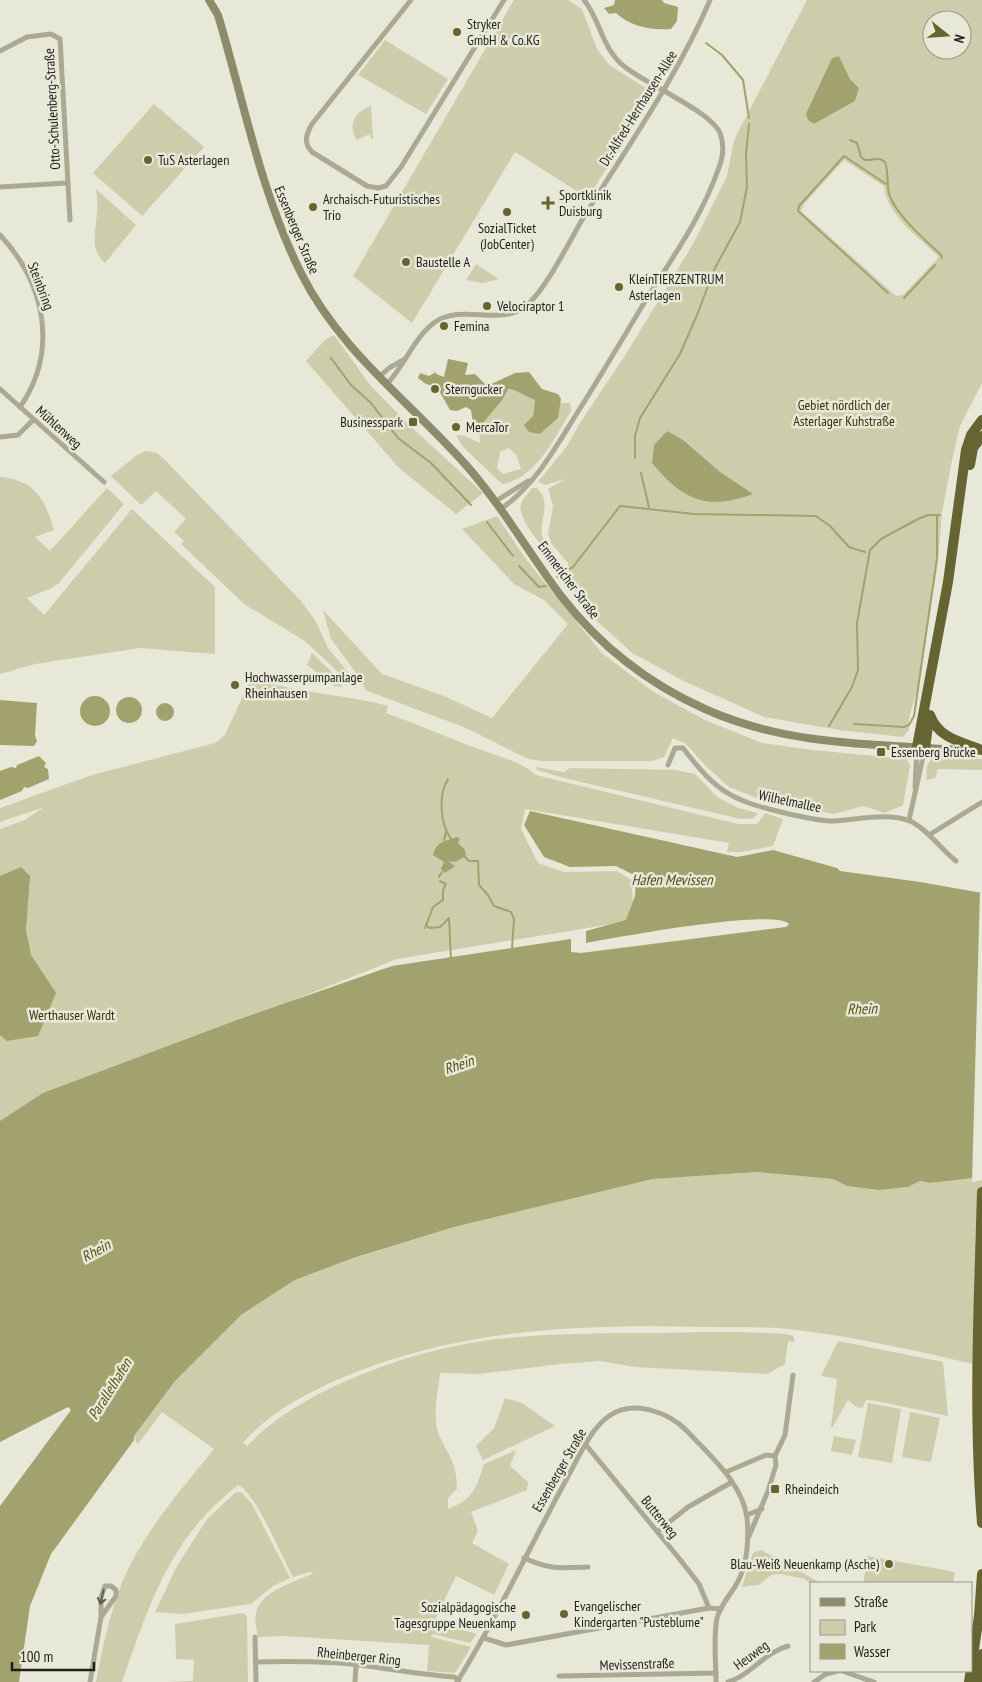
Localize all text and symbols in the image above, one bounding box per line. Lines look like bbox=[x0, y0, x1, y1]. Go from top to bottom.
north arrow bbox=[922, 10, 972, 60]
place label: Stryker GmbH & Co.KG bbox=[467, 15, 540, 49]
marker: Stryker GmbH & Co.KG bbox=[451, 26, 463, 38]
text: N bbox=[950, 33, 969, 45]
street label: Dr.-Alfred-Herrhausen-Allee bbox=[595, 47, 681, 169]
street label: Otto-Schulenberg-Straße bbox=[40, 48, 64, 170]
place label: TuS Asterlagen bbox=[158, 151, 229, 169]
marker: TuS Asterlagen bbox=[142, 154, 154, 166]
street label: Essenberger Straße bbox=[270, 183, 324, 277]
place label: Sportklinik Duisburg bbox=[559, 186, 612, 220]
place label: Archaisch-Futuristisches Trio bbox=[323, 190, 440, 224]
marker: Sportklinik Duisburg bbox=[541, 196, 555, 210]
marker: Archaisch-Futuristisches Trio bbox=[307, 201, 319, 213]
marker: SozialTicket (JobCenter) bbox=[501, 206, 513, 218]
place label: SozialTicket (JobCenter) bbox=[478, 219, 536, 253]
place label: Baustelle A bbox=[416, 253, 470, 271]
marker: Baustelle A bbox=[400, 256, 412, 268]
street label: Steinbring bbox=[24, 260, 58, 312]
place label: KleinTIERZENTRUM Asterlagen bbox=[629, 270, 724, 304]
marker: KleinTIERZENTRUM Asterlagen bbox=[613, 281, 625, 293]
place label: Velociraptor 1 bbox=[496, 297, 564, 315]
marker: Velociraptor 1 bbox=[481, 300, 493, 312]
place label: Femina bbox=[454, 317, 489, 335]
marker: Femina bbox=[438, 320, 450, 332]
place label: Sterngucker bbox=[445, 380, 503, 398]
marker: Sterngucker bbox=[429, 383, 441, 395]
park label: Gebiet nördlich der Asterlager Kuhstraße bbox=[793, 396, 895, 430]
street label: Mühlenweg bbox=[32, 402, 86, 452]
place label: Businesspark bbox=[340, 413, 404, 431]
marker: Businesspark bbox=[407, 416, 419, 428]
place label: MercaTor bbox=[466, 418, 509, 436]
marker: MercaTor bbox=[450, 421, 462, 433]
street label: Emmericher Straße bbox=[534, 538, 604, 623]
place label: Hochwasserpumpanlage Rheinhausen bbox=[245, 668, 363, 702]
marker: Hochwasserpumpanlage Rheinhausen bbox=[229, 679, 241, 691]
place label: Essenberg Brücke bbox=[891, 743, 976, 761]
marker: Essenberg Brücke bbox=[875, 746, 887, 758]
street label: Wilhelmallee bbox=[757, 786, 823, 816]
water label: Hafen Mevissen bbox=[631, 870, 714, 889]
water label: Rhein bbox=[847, 999, 878, 1018]
park label: Werthauser Wardt bbox=[29, 1006, 115, 1024]
water label: Rhein bbox=[442, 1050, 477, 1078]
water label: Rhein bbox=[78, 1234, 115, 1266]
water label: Parallelhafen bbox=[83, 1354, 136, 1423]
street label: Essenberger Straße bbox=[528, 1425, 590, 1515]
place label: Rheindeich bbox=[785, 1480, 839, 1498]
marker: Rheindeich bbox=[769, 1483, 781, 1495]
street label: Butterweg bbox=[637, 1492, 683, 1542]
place label: Blau-Weiß Neuenkamp (Asche) bbox=[731, 1555, 880, 1573]
marker: Blau-Weiß Neuenkamp (Asche) bbox=[883, 1558, 895, 1570]
legend bbox=[810, 1582, 972, 1672]
one-way arrow bbox=[97, 1588, 106, 1604]
text: Straße bbox=[854, 1592, 888, 1611]
place label: Evangelischer Kindergarten "Pusteblume" bbox=[574, 1597, 704, 1631]
place label: Sozialpädagogische Tagesgruppe Neuenkamp bbox=[394, 1598, 516, 1632]
marker: Evangelischer Kindergarten "Pusteblume" bbox=[558, 1608, 570, 1620]
marker: Sozialpädagogische Tagesgruppe Neuenkamp bbox=[520, 1609, 532, 1621]
text: Park bbox=[854, 1617, 876, 1636]
street label: Heuweg bbox=[730, 1636, 772, 1674]
scale bar bbox=[12, 1640, 95, 1672]
text: Wasser bbox=[854, 1642, 891, 1661]
street label: Rheinberger Ring bbox=[316, 1643, 402, 1669]
text: 100 m bbox=[20, 1647, 53, 1666]
street label: Mevissenstraße bbox=[599, 1654, 675, 1674]

